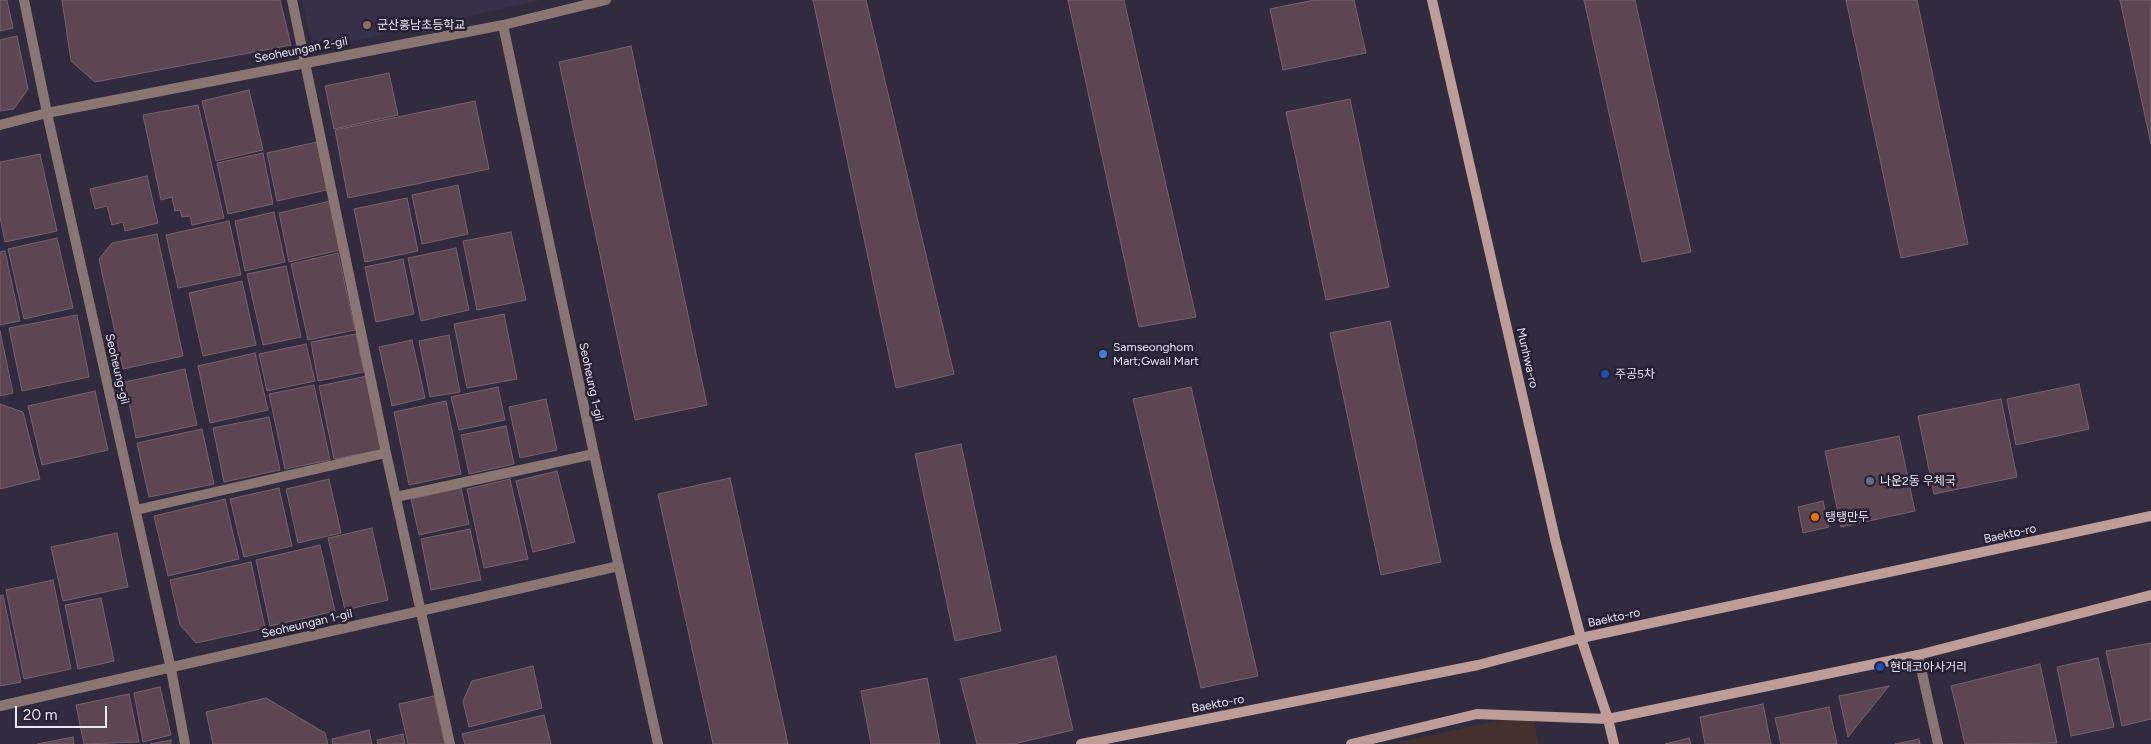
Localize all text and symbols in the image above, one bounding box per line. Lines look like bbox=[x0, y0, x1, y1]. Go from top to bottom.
place label: 군산흥남초등학교 bbox=[377, 18, 465, 32]
marker: 군산흥남초등학교 bbox=[361, 19, 373, 31]
street label: Seoheungan 2-gil bbox=[253, 34, 349, 66]
street label: Munhwa-ro bbox=[1513, 326, 1541, 390]
street label: Seoheung-gil bbox=[102, 332, 132, 406]
place label: Samseonghom Mart;Gwail Mart bbox=[1113, 340, 1199, 368]
street label: Seoheung 1-gil bbox=[576, 341, 606, 423]
marker: Samseonghom Mart;Gwail Mart bbox=[1097, 348, 1109, 360]
place label: 주공5차 bbox=[1615, 367, 1655, 381]
marker: 주공5차 bbox=[1599, 368, 1611, 380]
place label: 나운2동 우체국 bbox=[1880, 474, 1956, 488]
marker: 나운2동 우체국 bbox=[1864, 475, 1876, 487]
place label: 탱탱만두 bbox=[1825, 510, 1869, 524]
marker: 탱탱만두 bbox=[1809, 511, 1821, 523]
street label: Baekto-ro bbox=[1982, 521, 2038, 547]
street label: Baekto-ro bbox=[1586, 605, 1642, 631]
street label: Seoheungan 1-gil bbox=[260, 607, 354, 641]
place label: 현대코아사거리 bbox=[1890, 660, 1967, 674]
marker: 현대코아사거리 bbox=[1874, 661, 1886, 673]
street label: Baekto-ro bbox=[1190, 692, 1246, 716]
scale bar bbox=[18, 696, 110, 728]
text: 20 m bbox=[23, 706, 57, 724]

